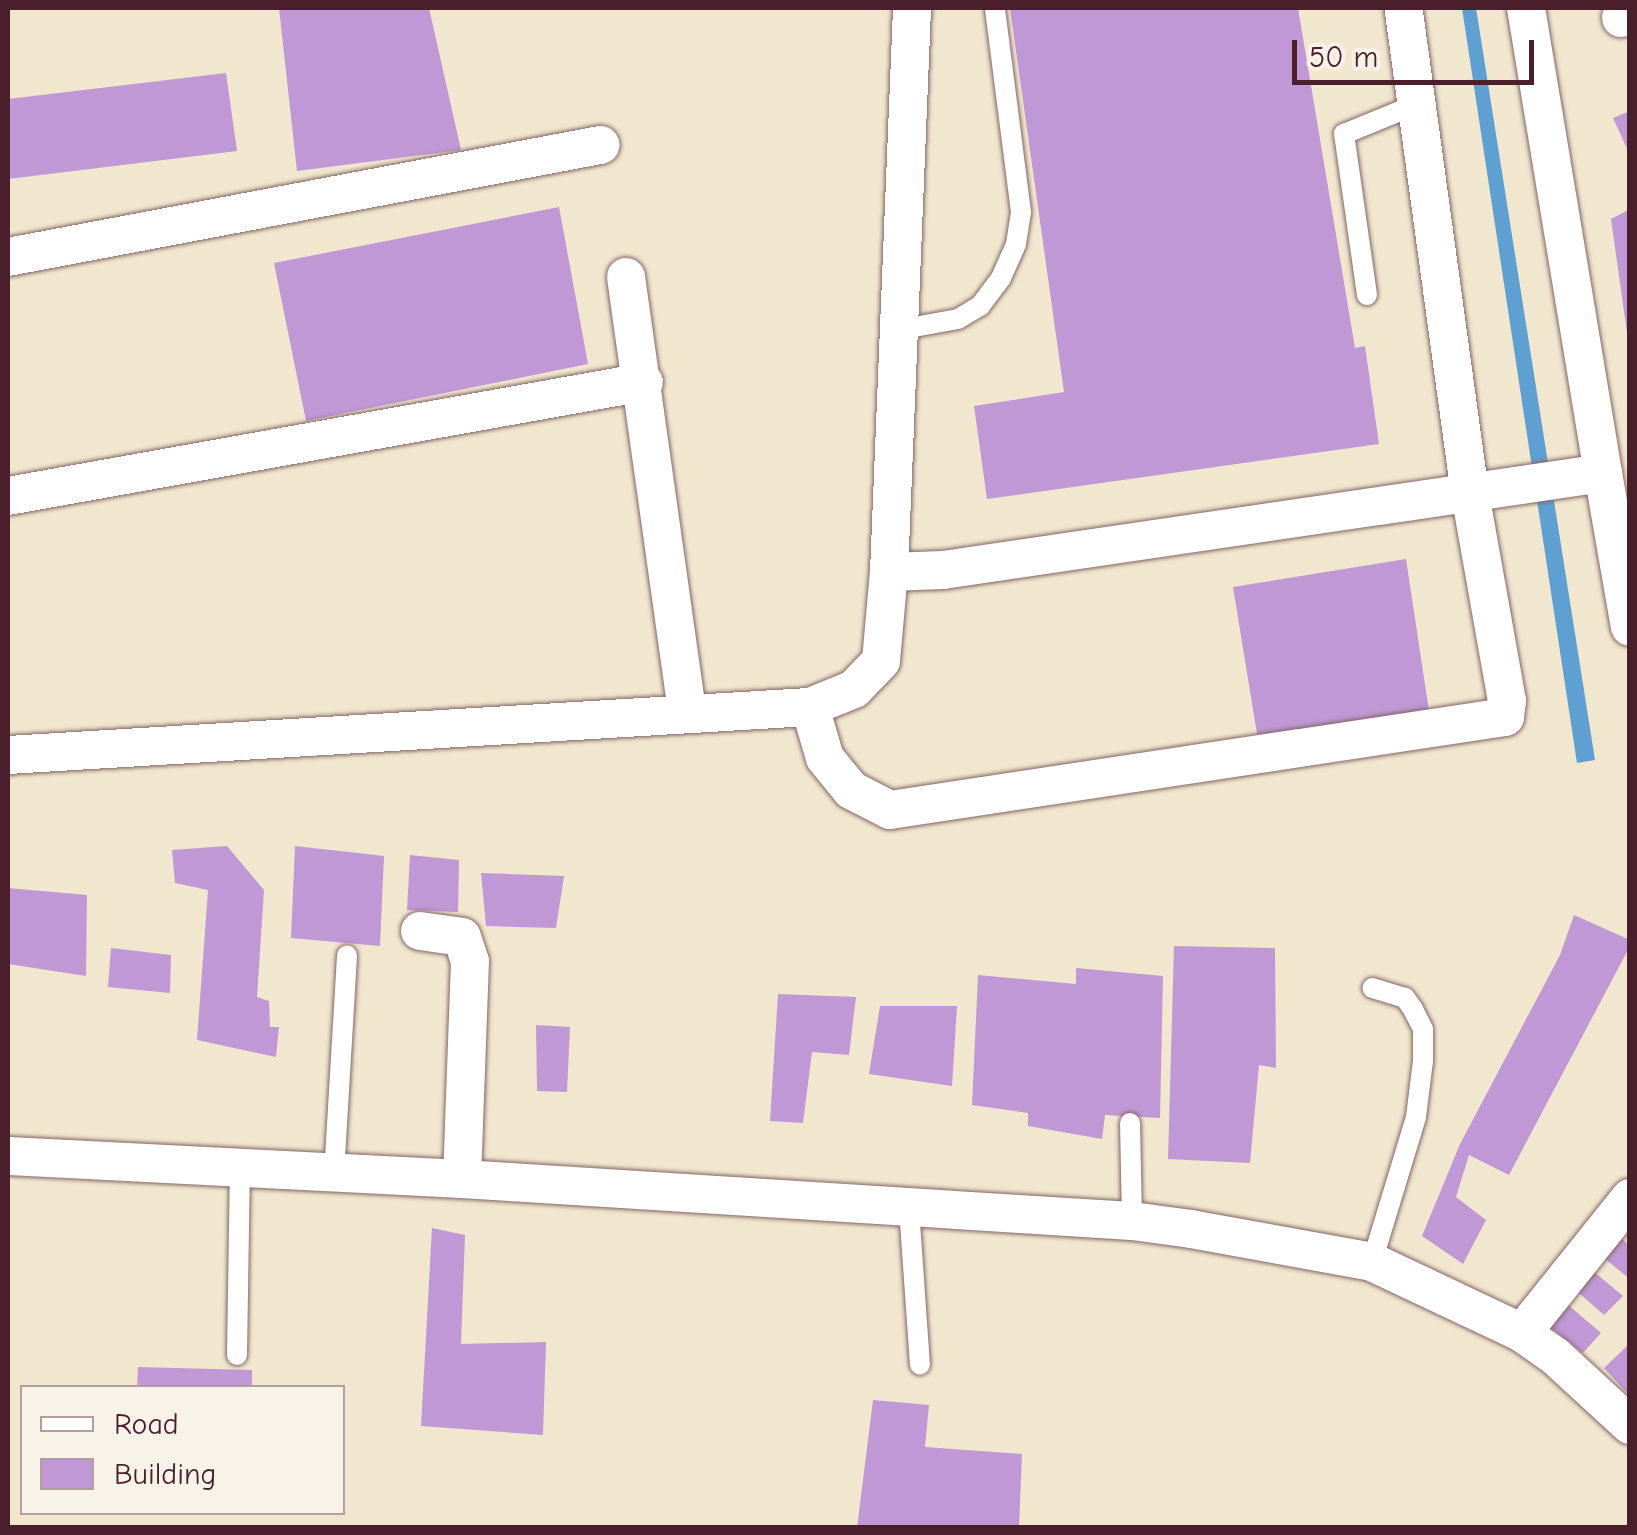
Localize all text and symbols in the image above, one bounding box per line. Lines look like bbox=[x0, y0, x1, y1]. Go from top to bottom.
scale bar bbox=[1297, 20, 1540, 82]
text: 50 m bbox=[1309, 40, 1378, 75]
legend bbox=[20, 1385, 345, 1515]
text: Road bbox=[114, 1407, 179, 1442]
text: Building bbox=[114, 1457, 217, 1492]

